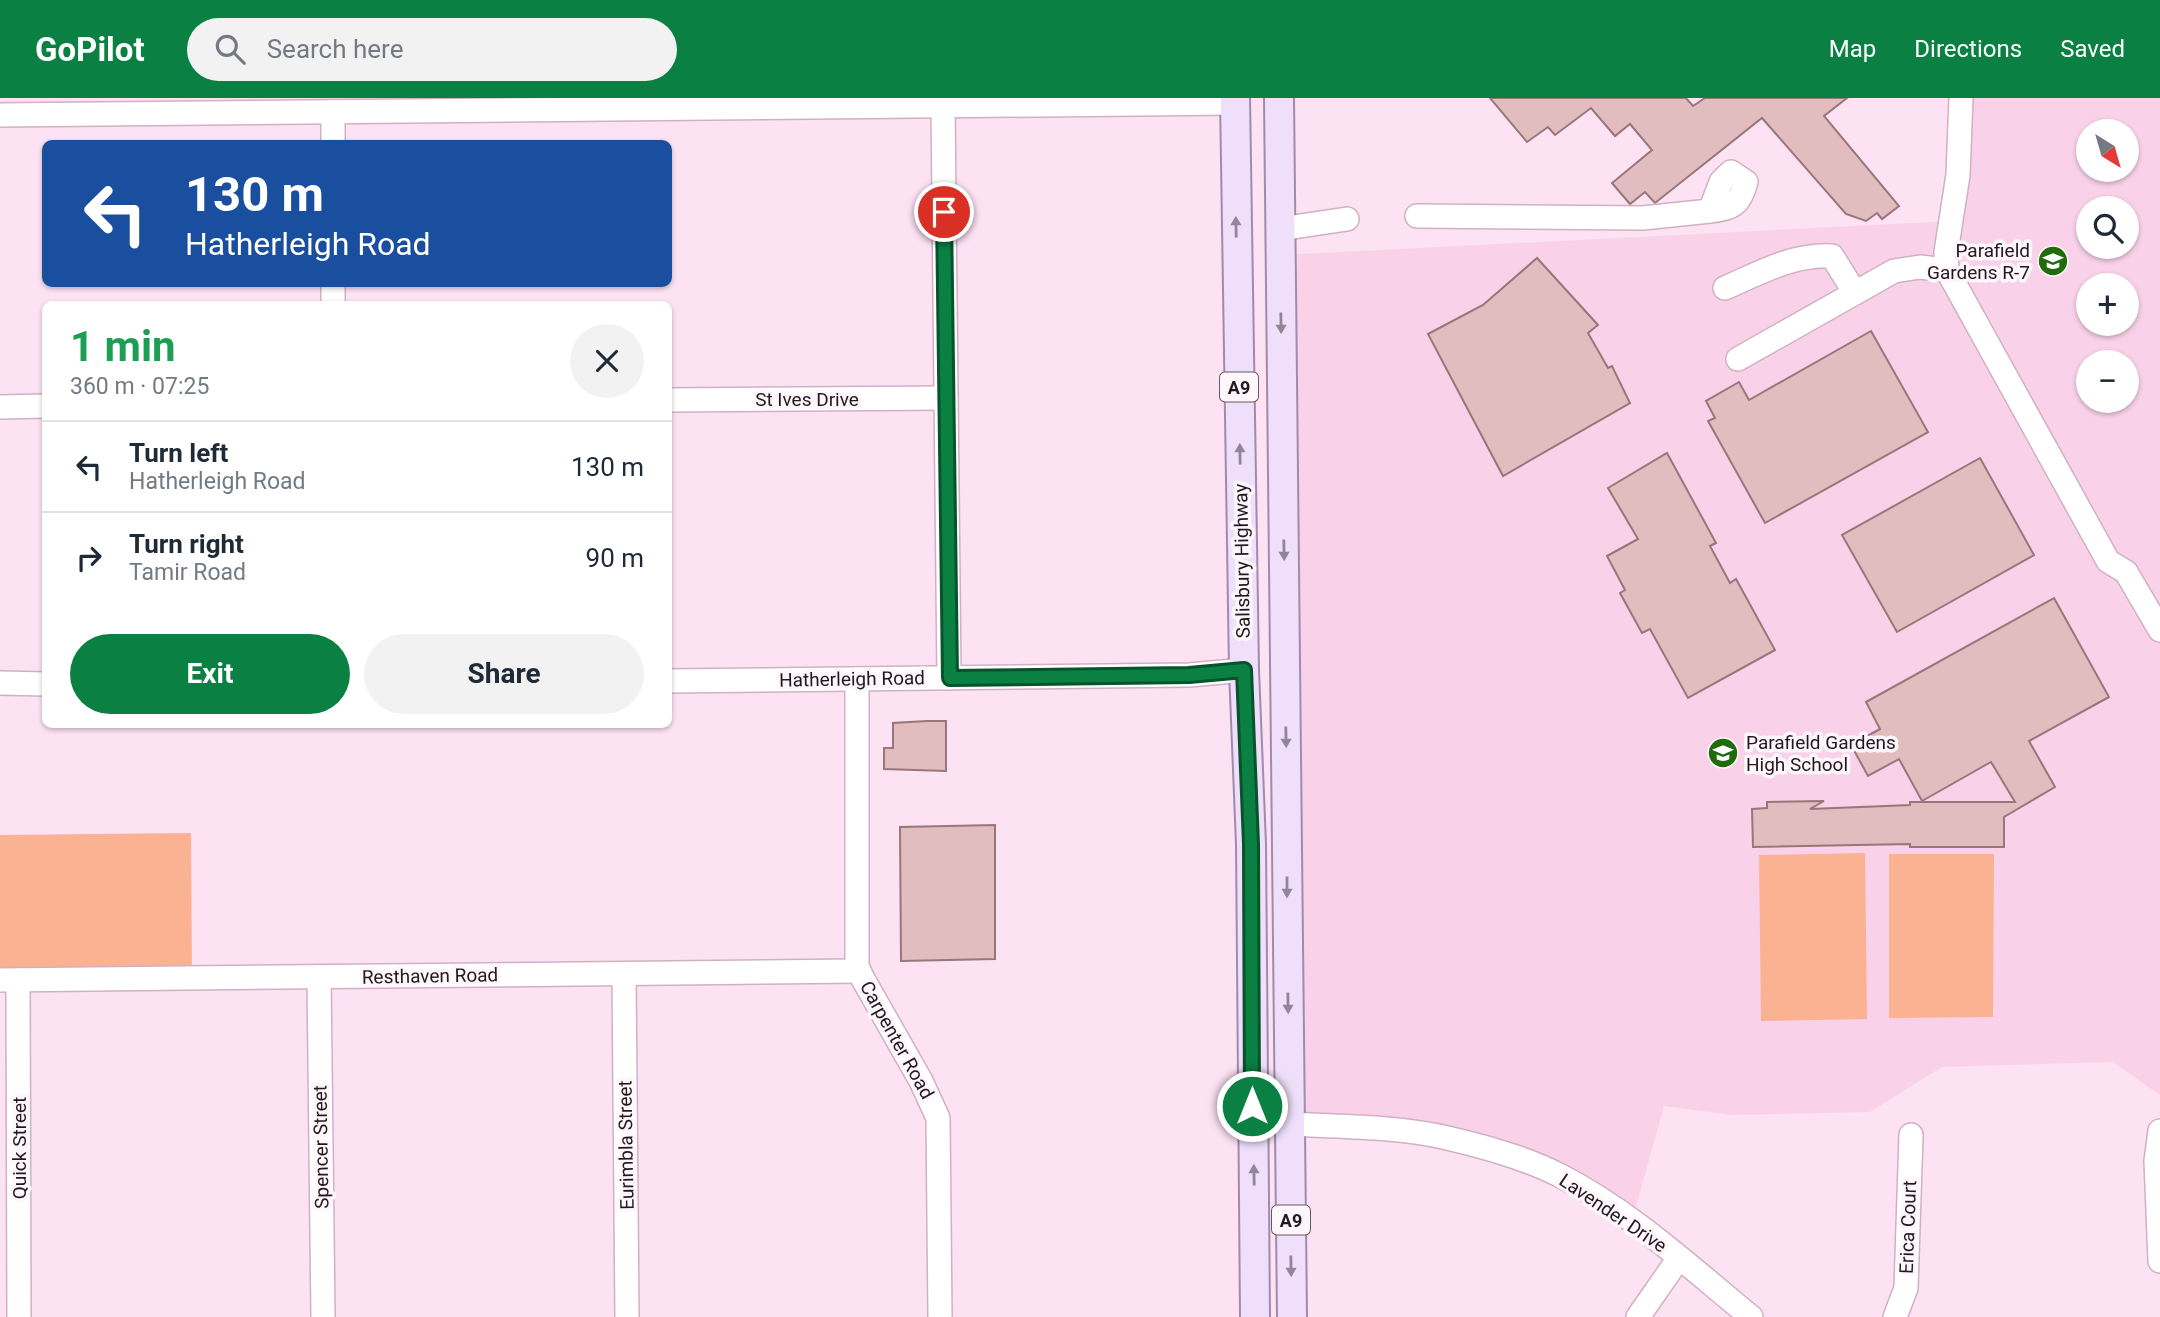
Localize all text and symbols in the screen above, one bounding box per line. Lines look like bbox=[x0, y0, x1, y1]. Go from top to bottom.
search box bbox=[187, 18, 677, 81]
text: GoPilot bbox=[35, 30, 145, 69]
icon: search bbox=[211, 30, 249, 68]
text: Search here bbox=[267, 34, 403, 64]
text: Map bbox=[1829, 35, 1876, 63]
text: Directions bbox=[1914, 35, 2022, 63]
text: Saved bbox=[2060, 35, 2125, 63]
north arrow bbox=[2076, 119, 2138, 182]
map controls bbox=[2076, 119, 2139, 413]
text: 130 m bbox=[185, 166, 324, 223]
icon: left bbox=[70, 168, 161, 259]
pin bbox=[914, 182, 974, 242]
icon: arrive bbox=[925, 193, 963, 231]
button: search bbox=[2076, 196, 2139, 259]
one-way arrow bbox=[1230, 216, 1242, 238]
text: Hatherleigh Road bbox=[185, 225, 431, 263]
place label: Parafield Gardens R-7 bbox=[1927, 239, 2030, 284]
school or university icon: Parafield Gardens R-7 bbox=[2036, 244, 2070, 278]
button: + bbox=[2076, 273, 2139, 336]
one-way arrow bbox=[1276, 312, 1287, 334]
text: 1 min bbox=[70, 322, 176, 371]
button: close bbox=[570, 324, 644, 398]
button: − bbox=[2076, 350, 2139, 413]
road number: A9 bbox=[1220, 372, 1258, 402]
text: 360 m · 07:25 bbox=[70, 373, 209, 400]
street label: St Ives Drive bbox=[755, 388, 859, 411]
text: Turn left bbox=[129, 438, 228, 468]
one-way arrow bbox=[1234, 443, 1246, 465]
icon: left bbox=[70, 448, 108, 486]
text: 130 m bbox=[571, 452, 644, 482]
text: Hatherleigh Road bbox=[129, 468, 306, 495]
street label: Salisbury Highway bbox=[1229, 483, 1255, 639]
text: Turn right bbox=[129, 529, 244, 559]
icon: right bbox=[70, 539, 108, 577]
one-way arrow bbox=[1278, 540, 1290, 562]
text: 90 m bbox=[586, 543, 644, 573]
text: Tamir Road bbox=[129, 559, 246, 586]
button: Exit bbox=[70, 634, 350, 714]
button: Share bbox=[364, 634, 644, 714]
street label: Hatherleigh Road bbox=[779, 666, 925, 692]
one-way arrow bbox=[1280, 726, 1292, 748]
place label: Parafield Gardens High School bbox=[1746, 731, 1896, 776]
school or university icon: Parafield Gardens High School bbox=[1706, 736, 1740, 770]
one-way arrow bbox=[1282, 876, 1293, 898]
street label: Resthaven Road bbox=[362, 963, 498, 989]
street label: Carpenter Road bbox=[855, 977, 939, 1103]
one-way arrow bbox=[1282, 993, 1294, 1015]
position arrow bbox=[1215, 1069, 1289, 1143]
street label: Eurimbla Street bbox=[613, 1080, 639, 1210]
street label: Spencer Street bbox=[308, 1085, 334, 1209]
street label: Quick Street bbox=[8, 1097, 31, 1199]
one-way arrow bbox=[1248, 1164, 1260, 1186]
street label: Lavender Drive bbox=[1555, 1169, 1671, 1257]
street label: Erica Court bbox=[1895, 1180, 1921, 1274]
road number: A9 bbox=[1272, 1205, 1310, 1234]
one-way arrow bbox=[1286, 1255, 1297, 1277]

